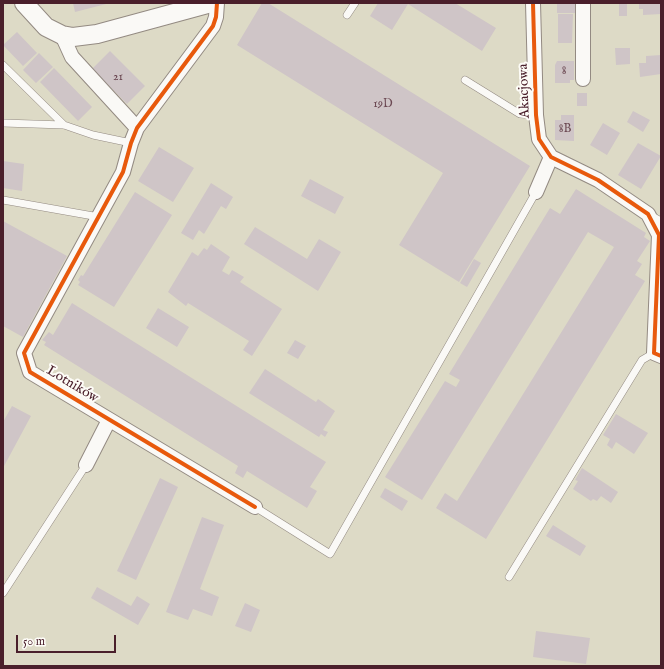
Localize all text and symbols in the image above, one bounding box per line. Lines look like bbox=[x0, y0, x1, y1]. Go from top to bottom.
street label: Akacjowa bbox=[516, 63, 534, 119]
house number: 8 bbox=[562, 65, 566, 79]
house number: 21 bbox=[113, 71, 123, 85]
house number: 19D bbox=[373, 98, 393, 112]
house number: 8B bbox=[559, 123, 571, 137]
street label: Lotników bbox=[43, 363, 101, 407]
scale bar bbox=[18, 627, 118, 653]
text: 50 m bbox=[23, 634, 45, 649]

